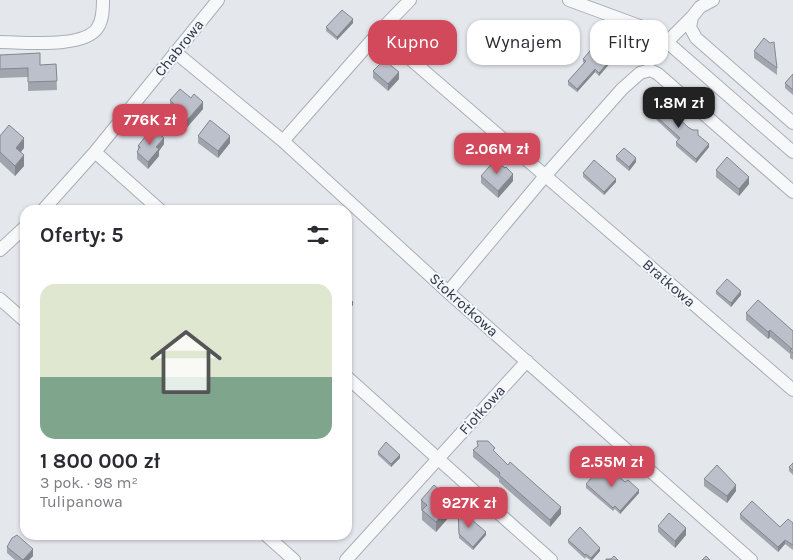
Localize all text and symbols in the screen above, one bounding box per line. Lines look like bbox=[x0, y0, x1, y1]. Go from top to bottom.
street label: Chabrowa bbox=[151, 16, 207, 80]
chip: Kupno bbox=[368, 20, 457, 65]
chip: Wynajem bbox=[467, 20, 580, 65]
chip: Filtry bbox=[590, 20, 668, 65]
pin: 1.8M zł bbox=[633, 86, 725, 129]
text: 1.8M zł bbox=[654, 93, 704, 112]
pin: 776K zł bbox=[104, 104, 196, 146]
text: 776K zł bbox=[124, 110, 176, 129]
pin: 2.06M zł bbox=[445, 132, 549, 175]
text: 2.06M zł bbox=[465, 139, 529, 158]
icon: filters bbox=[304, 221, 332, 249]
text: Oferty: 5 bbox=[40, 223, 123, 247]
street label: Bratkowa bbox=[639, 255, 699, 311]
street label: Stokrotkowa bbox=[426, 269, 502, 341]
icon: home bbox=[141, 317, 231, 407]
street label: Fiołkowa bbox=[455, 381, 509, 439]
pin: 2.55M zł bbox=[560, 446, 664, 488]
text: 1 800 000 zł bbox=[40, 449, 160, 473]
text: 2.55M zł bbox=[581, 452, 643, 471]
text: 3 pok. · 98 m² bbox=[40, 473, 138, 492]
pin: 927K zł bbox=[423, 486, 515, 529]
text: Tulipanowa bbox=[40, 492, 123, 511]
text: 927K zł bbox=[442, 493, 496, 512]

